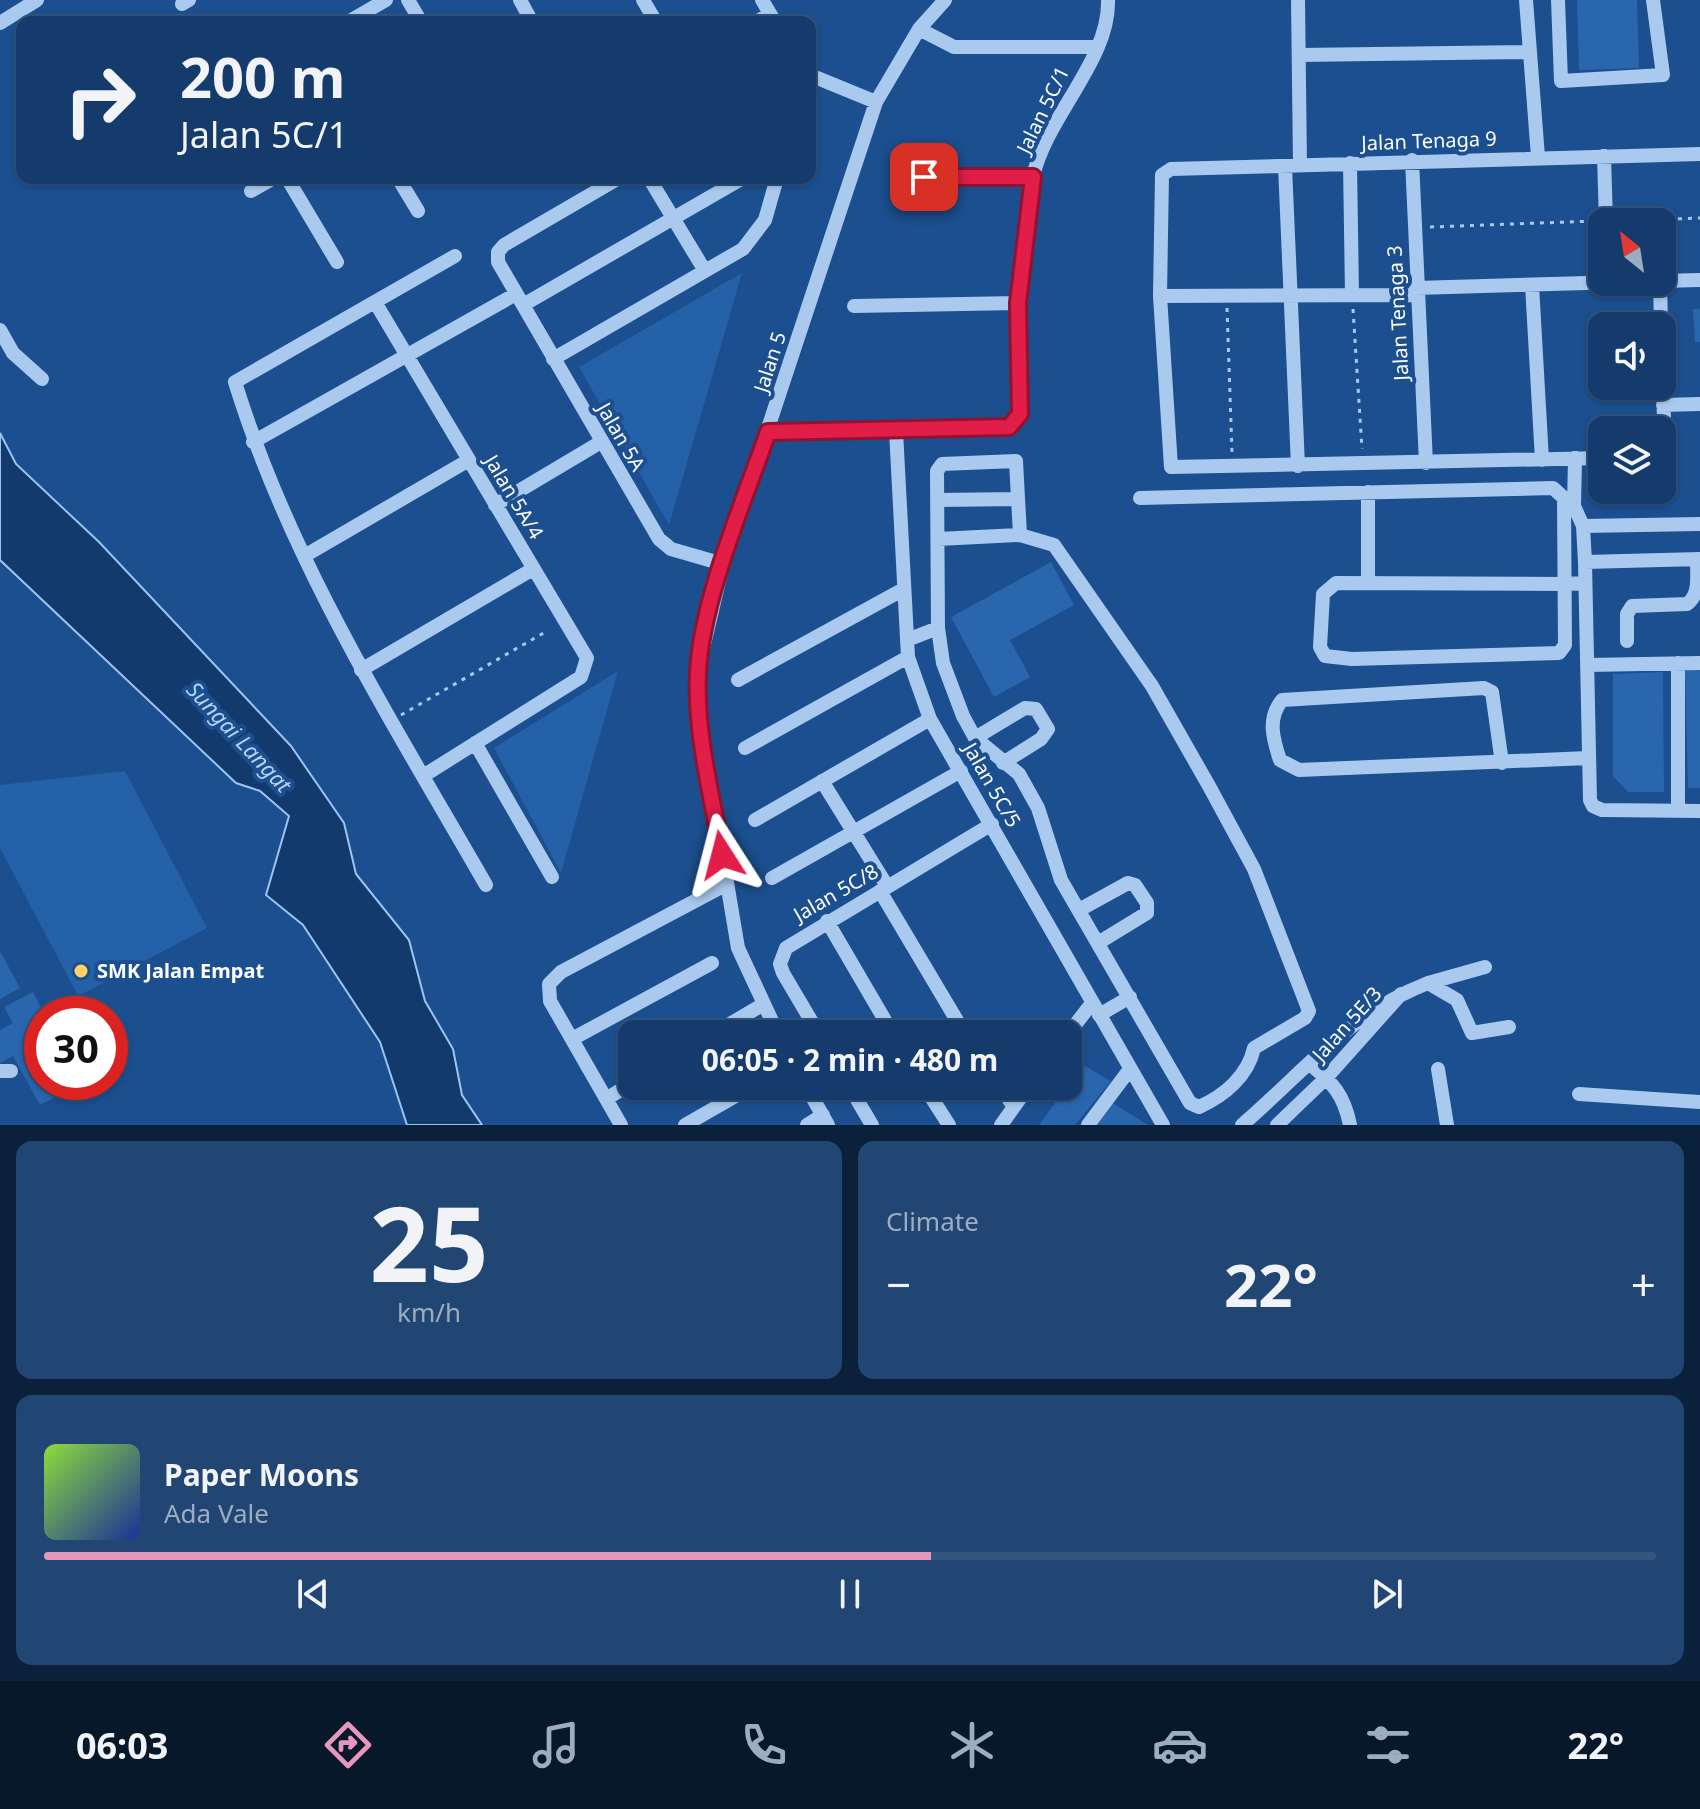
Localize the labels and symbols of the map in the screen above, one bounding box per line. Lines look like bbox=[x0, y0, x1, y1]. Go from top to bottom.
street label: Jalan 5C/1 bbox=[1009, 62, 1075, 160]
street label: Jalan Tenaga 9 bbox=[1359, 125, 1497, 156]
pin bbox=[890, 143, 958, 211]
north arrow bbox=[1588, 208, 1676, 296]
street label: Jalan Tenaga 3 bbox=[1380, 245, 1415, 383]
street label: Jalan 5 bbox=[746, 328, 792, 397]
street label: Jalan 5A bbox=[590, 396, 652, 476]
street label: Jalan 5A/4 bbox=[478, 448, 550, 544]
water label: Sungai Langat bbox=[181, 674, 300, 800]
street label: Jalan 5C/5 bbox=[956, 736, 1028, 832]
position arrow bbox=[680, 813, 764, 897]
street label: Jalan 5C/8 bbox=[787, 857, 883, 929]
place label: SMK Jalan Empat bbox=[97, 957, 264, 984]
marker: SMK Jalan Empat bbox=[72, 962, 90, 980]
street label: Jalan 5E/3 bbox=[1304, 980, 1387, 1068]
speed limit sign: 30 bbox=[24, 996, 128, 1100]

